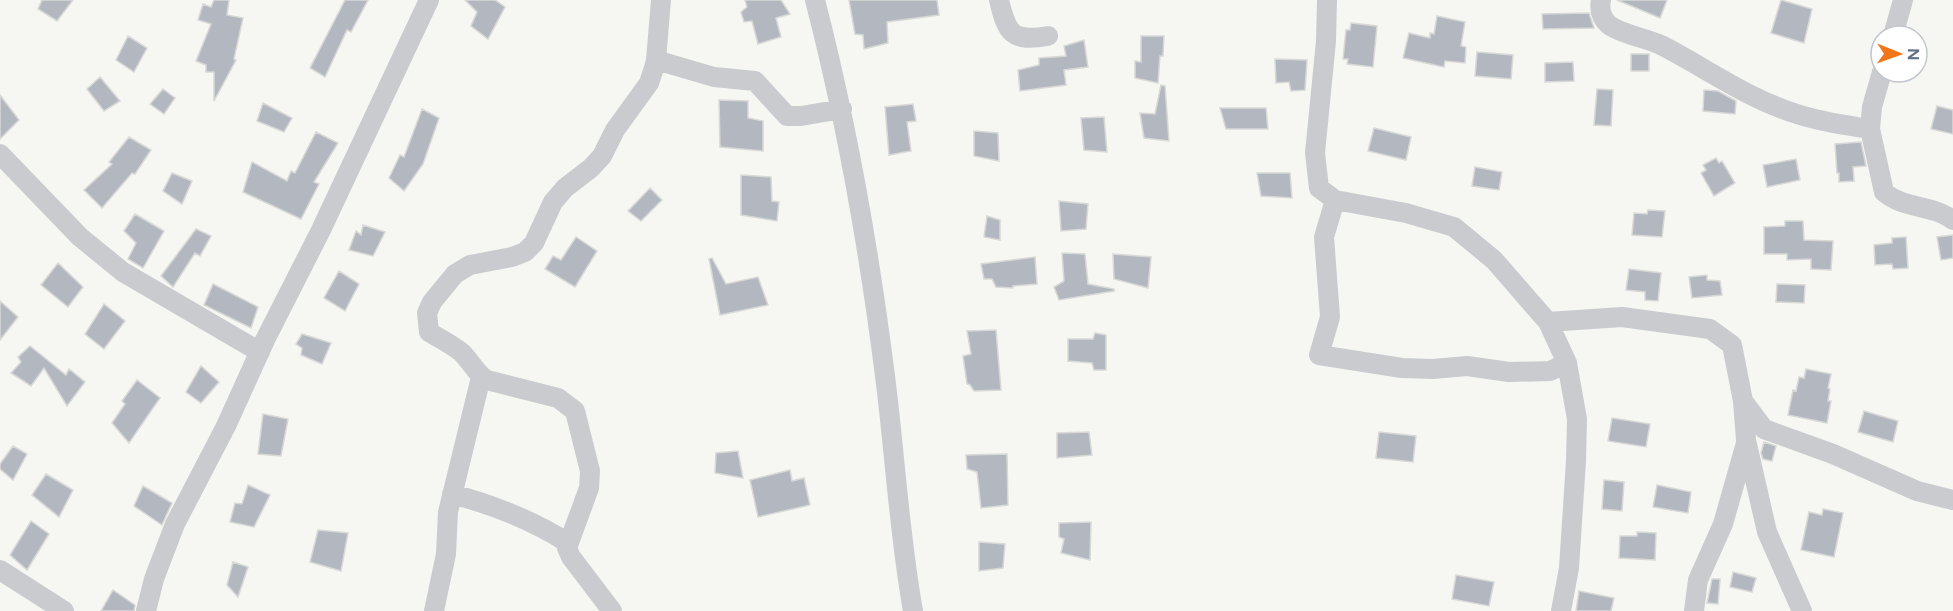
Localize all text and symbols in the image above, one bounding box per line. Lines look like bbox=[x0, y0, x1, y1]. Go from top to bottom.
north arrow bbox=[1869, 24, 1929, 84]
text: N bbox=[1904, 48, 1923, 61]

